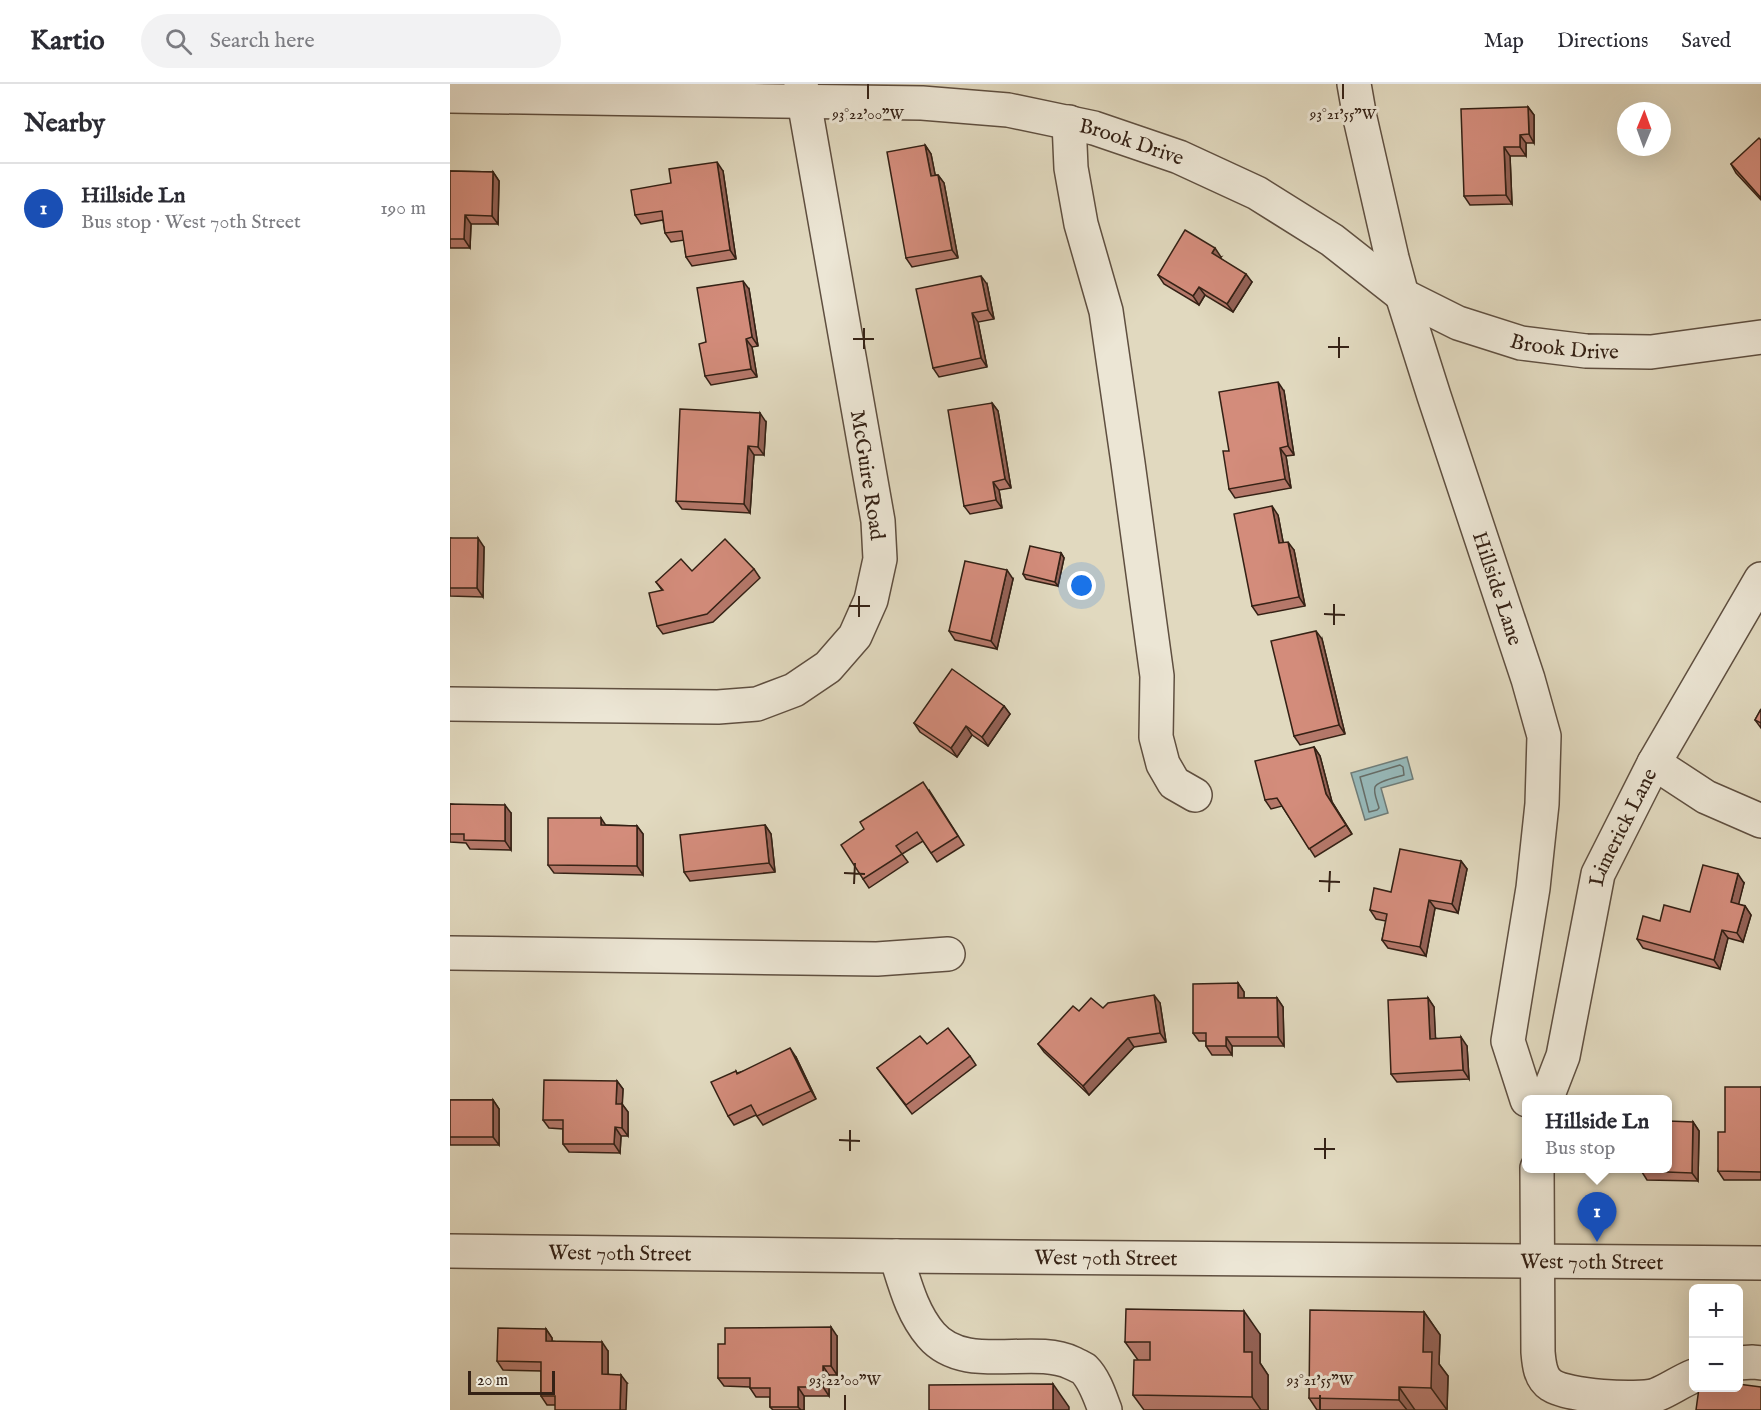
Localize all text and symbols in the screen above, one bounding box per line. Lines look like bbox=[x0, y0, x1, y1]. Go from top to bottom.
search box bbox=[141, 14, 561, 68]
text: Kartio bbox=[30, 24, 105, 59]
icon: search bbox=[162, 25, 195, 58]
text: Search here bbox=[210, 27, 315, 55]
text: Map bbox=[1484, 28, 1524, 55]
text: Directions bbox=[1557, 28, 1648, 55]
text: Saved bbox=[1681, 28, 1731, 55]
north arrow bbox=[1617, 102, 1671, 156]
text: 93°22'00"W bbox=[831, 105, 905, 124]
text: 93°21'55"W bbox=[1309, 105, 1377, 124]
text: Nearby bbox=[24, 107, 105, 140]
street label: Brook Drive bbox=[1077, 113, 1187, 173]
text: Hillside Ln bbox=[81, 182, 185, 210]
text: 1 bbox=[40, 196, 47, 221]
text: 190 m bbox=[380, 196, 426, 221]
text: Bus stop · West 70th Street bbox=[81, 210, 301, 235]
street label: Brook Drive bbox=[1506, 328, 1619, 367]
street label: McGuire Road bbox=[843, 408, 890, 543]
street label: Hillside Lane bbox=[1465, 528, 1528, 650]
your location bbox=[1067, 571, 1096, 600]
street label: Limerick Lane bbox=[1584, 764, 1664, 889]
popup bbox=[1522, 1095, 1672, 1173]
text: Hillside Ln bbox=[1545, 1108, 1649, 1136]
text: Bus stop bbox=[1545, 1136, 1615, 1161]
pin: 1 bbox=[1578, 1192, 1616, 1242]
street label: West 70th Street bbox=[548, 1240, 692, 1269]
street label: West 70th Street bbox=[1034, 1245, 1178, 1273]
street label: West 70th Street bbox=[1520, 1249, 1664, 1277]
map controls bbox=[1689, 1284, 1743, 1392]
button: + bbox=[1689, 1284, 1743, 1338]
button: − bbox=[1689, 1338, 1743, 1392]
scale bar bbox=[468, 1368, 555, 1396]
text: 20 m bbox=[477, 1371, 508, 1391]
text: 93°22'00"W bbox=[808, 1371, 882, 1390]
text: 93°21'55"W bbox=[1286, 1371, 1354, 1390]

